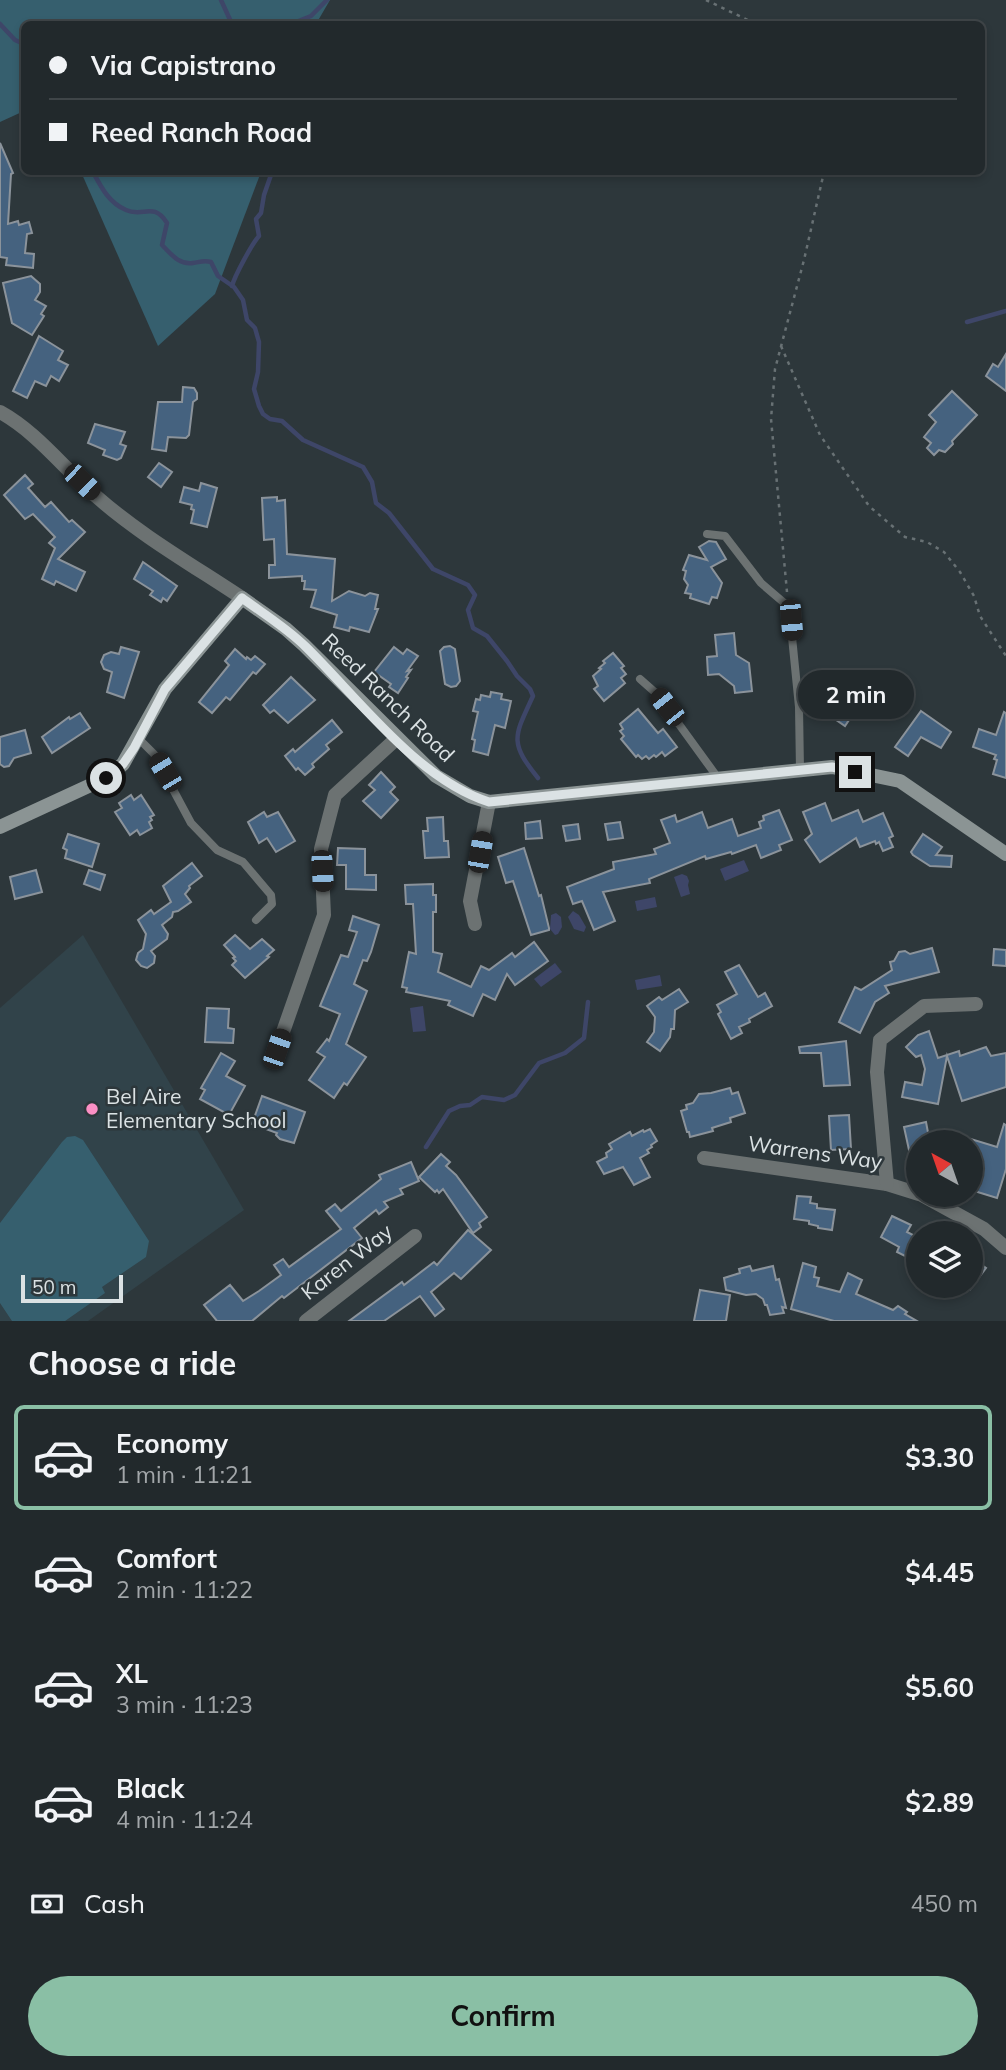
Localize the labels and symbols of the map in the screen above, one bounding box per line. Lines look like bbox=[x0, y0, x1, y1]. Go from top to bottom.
car bbox=[60, 460, 105, 504]
car bbox=[779, 598, 804, 642]
street label: Reed Ranch Road bbox=[317, 627, 460, 767]
callout: 2 min bbox=[797, 670, 913, 720]
car bbox=[646, 684, 689, 730]
car bbox=[146, 749, 185, 795]
route end bbox=[839, 756, 871, 788]
route start bbox=[90, 762, 122, 794]
car bbox=[467, 829, 494, 875]
car bbox=[311, 849, 334, 893]
car bbox=[261, 1026, 294, 1072]
place label: Bel Aire Elementary School bbox=[106, 1083, 287, 1133]
marker: Bel Aire Elementary School bbox=[84, 1101, 100, 1117]
street label: Warrens Way bbox=[746, 1130, 884, 1174]
north arrow bbox=[906, 1130, 984, 1208]
street label: Karen Way bbox=[296, 1218, 397, 1305]
scale bar bbox=[21, 1272, 122, 1304]

